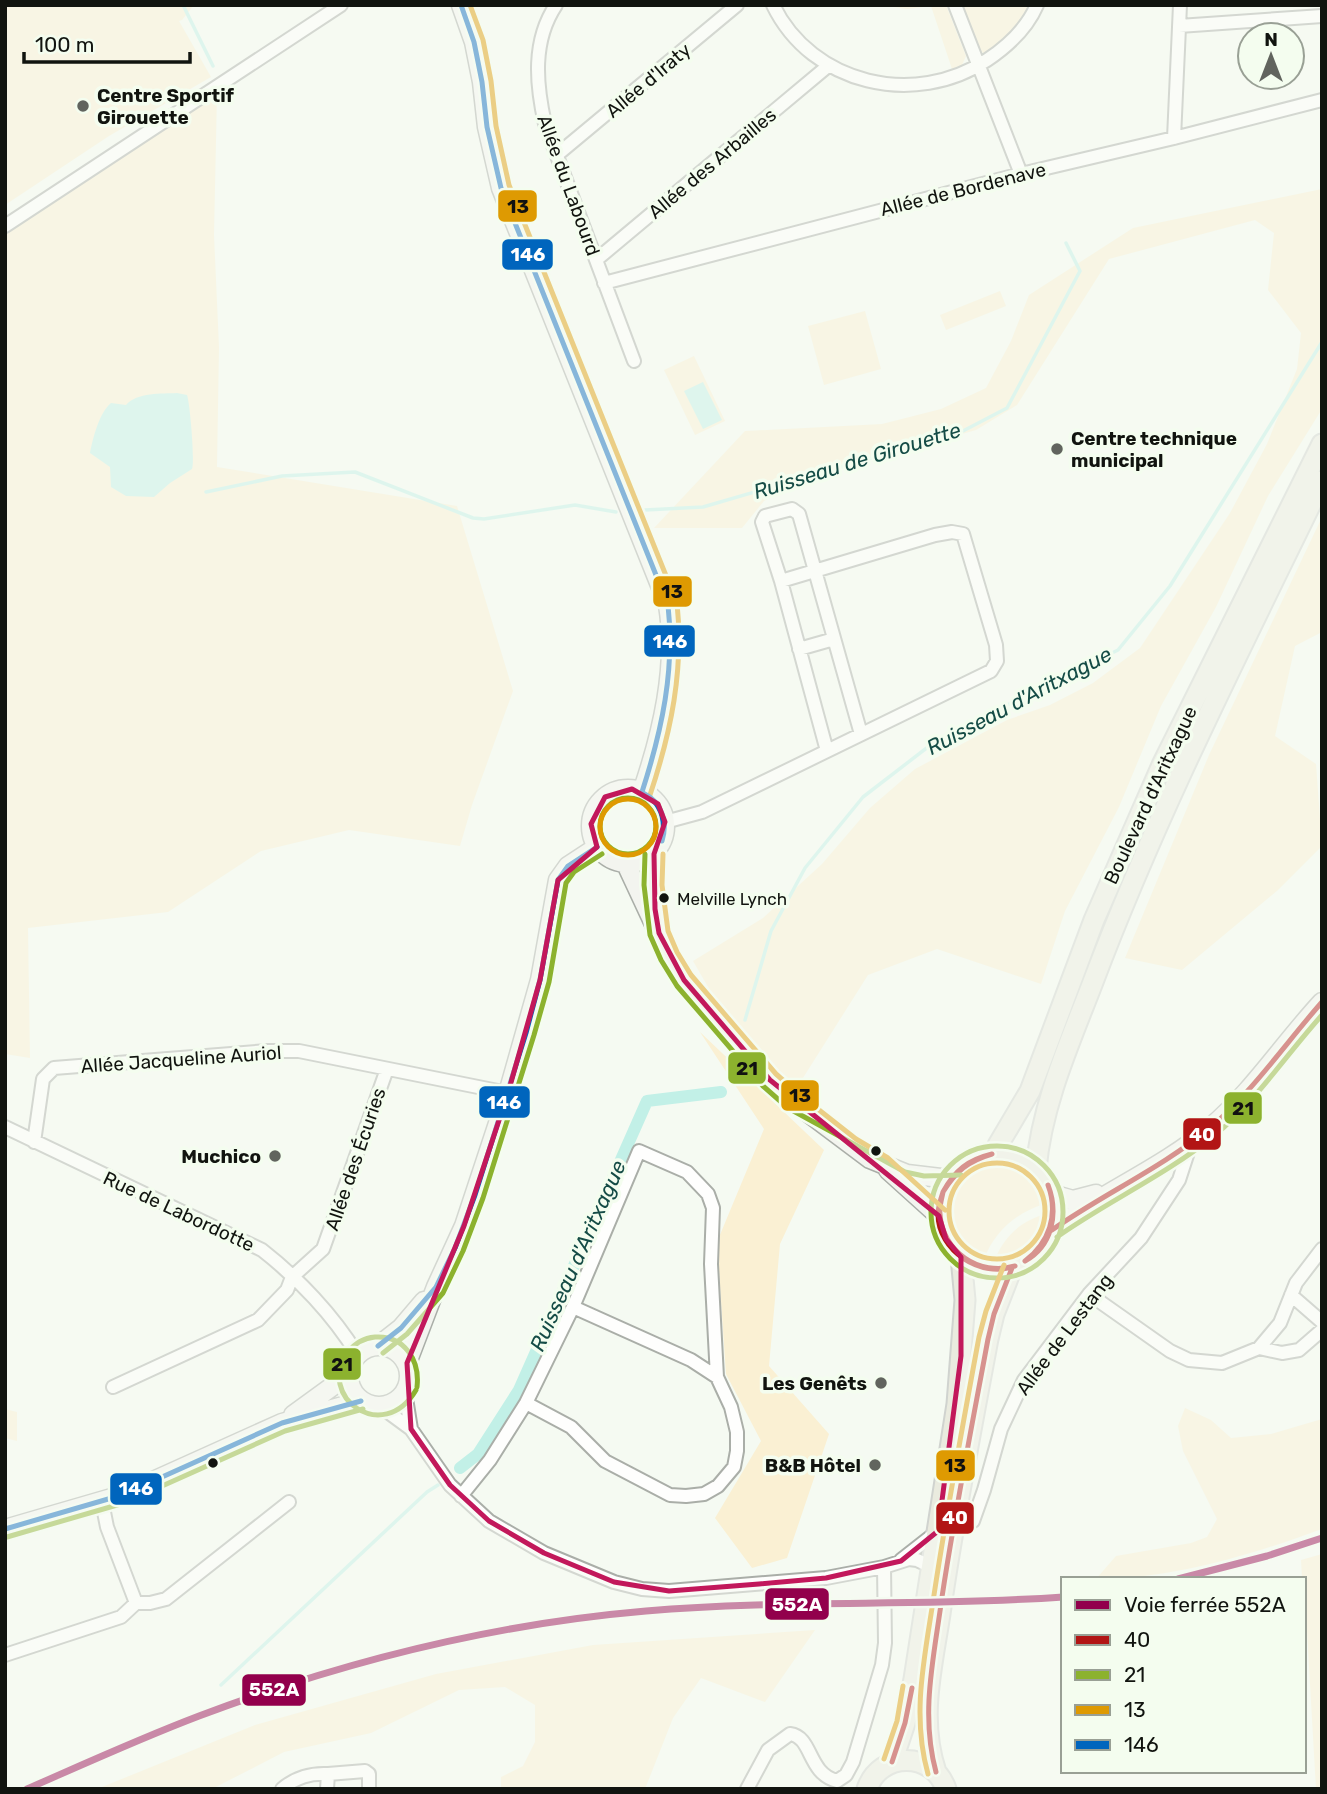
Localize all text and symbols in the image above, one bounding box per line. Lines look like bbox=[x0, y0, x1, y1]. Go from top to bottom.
scale bar bbox=[24, 21, 191, 65]
north arrow bbox=[1236, 21, 1306, 91]
text: N bbox=[1264, 28, 1278, 51]
text: 100 m bbox=[35, 32, 94, 57]
street label: Allée d'Iraty bbox=[601, 38, 696, 123]
place label: Centre Sportif Girouette bbox=[97, 84, 235, 129]
marker: Centre Sportif Girouette bbox=[75, 98, 91, 114]
street label: Allée des Arbailles bbox=[644, 103, 781, 223]
street label: Allée du Labourd bbox=[532, 111, 605, 259]
street label: Allée de Bordenave bbox=[878, 158, 1048, 221]
line badge: 13 bbox=[497, 189, 538, 223]
text: 13 bbox=[507, 195, 529, 218]
line badge: 146 bbox=[501, 238, 554, 271]
text: 146 bbox=[511, 243, 545, 266]
water label: Ruisseau de Girouette bbox=[750, 417, 964, 504]
place label: Centre technique municipal bbox=[1071, 427, 1237, 472]
marker: Centre technique municipal bbox=[1049, 441, 1065, 457]
line badge: 13 bbox=[652, 575, 693, 608]
text: 13 bbox=[661, 580, 683, 603]
line badge: 146 bbox=[643, 624, 696, 658]
text: 146 bbox=[653, 630, 687, 653]
water label: Ruisseau d'Aritxague bbox=[922, 641, 1116, 760]
street label: Boulevard d'Aritxague bbox=[1099, 703, 1202, 888]
place label: Melville Lynch bbox=[677, 889, 787, 909]
marker: Melville Lynch bbox=[657, 891, 671, 905]
street label: Allée Jacqueline Auriol bbox=[80, 1041, 282, 1078]
line badge: 21 bbox=[727, 1051, 767, 1085]
text: 21 bbox=[736, 1057, 758, 1080]
line badge: 13 bbox=[780, 1079, 820, 1112]
text: 13 bbox=[789, 1084, 811, 1107]
street label: Allée des Écuries bbox=[320, 1085, 391, 1234]
line badge: 146 bbox=[478, 1085, 531, 1119]
text: 146 bbox=[487, 1091, 521, 1114]
line badge: 21 bbox=[1223, 1091, 1263, 1125]
text: 21 bbox=[1232, 1097, 1254, 1120]
line badge: 40 bbox=[1182, 1117, 1222, 1151]
text: 40 bbox=[1189, 1123, 1215, 1146]
unlabelled marker bbox=[869, 1144, 883, 1158]
place label: Muchico bbox=[181, 1145, 261, 1168]
marker: Muchico bbox=[267, 1148, 283, 1164]
water label: Ruisseau d'Aritxague bbox=[524, 1156, 631, 1355]
street label: Rue de Labordotte bbox=[100, 1166, 258, 1256]
street label: Allée de Lestang bbox=[1011, 1269, 1118, 1400]
line badge: 21 bbox=[322, 1347, 362, 1381]
text: 21 bbox=[331, 1353, 353, 1376]
place label: Les Genêts bbox=[762, 1372, 867, 1395]
marker: Les Genêts bbox=[873, 1375, 889, 1391]
line badge: 13 bbox=[935, 1449, 976, 1482]
place label: B&B Hôtel bbox=[765, 1454, 861, 1477]
text: 13 bbox=[944, 1454, 966, 1477]
unlabelled marker bbox=[206, 1456, 220, 1470]
marker: B&B Hôtel bbox=[867, 1457, 883, 1473]
line badge: 146 bbox=[109, 1472, 163, 1506]
text: 146 bbox=[119, 1477, 153, 1500]
line badge: 40 bbox=[935, 1501, 975, 1535]
text: 40 bbox=[942, 1506, 968, 1529]
legend bbox=[1061, 1577, 1306, 1773]
line badge: 552A bbox=[764, 1587, 830, 1621]
text: Voie ferrée 552A bbox=[1124, 1592, 1286, 1617]
text: 552A bbox=[772, 1593, 823, 1616]
text: 40 bbox=[1124, 1627, 1150, 1652]
text: 21 bbox=[1124, 1662, 1145, 1687]
line badge: 552A bbox=[241, 1673, 307, 1707]
text: 552A bbox=[249, 1678, 300, 1701]
text: 13 bbox=[1124, 1697, 1146, 1722]
text: 146 bbox=[1124, 1732, 1159, 1757]

